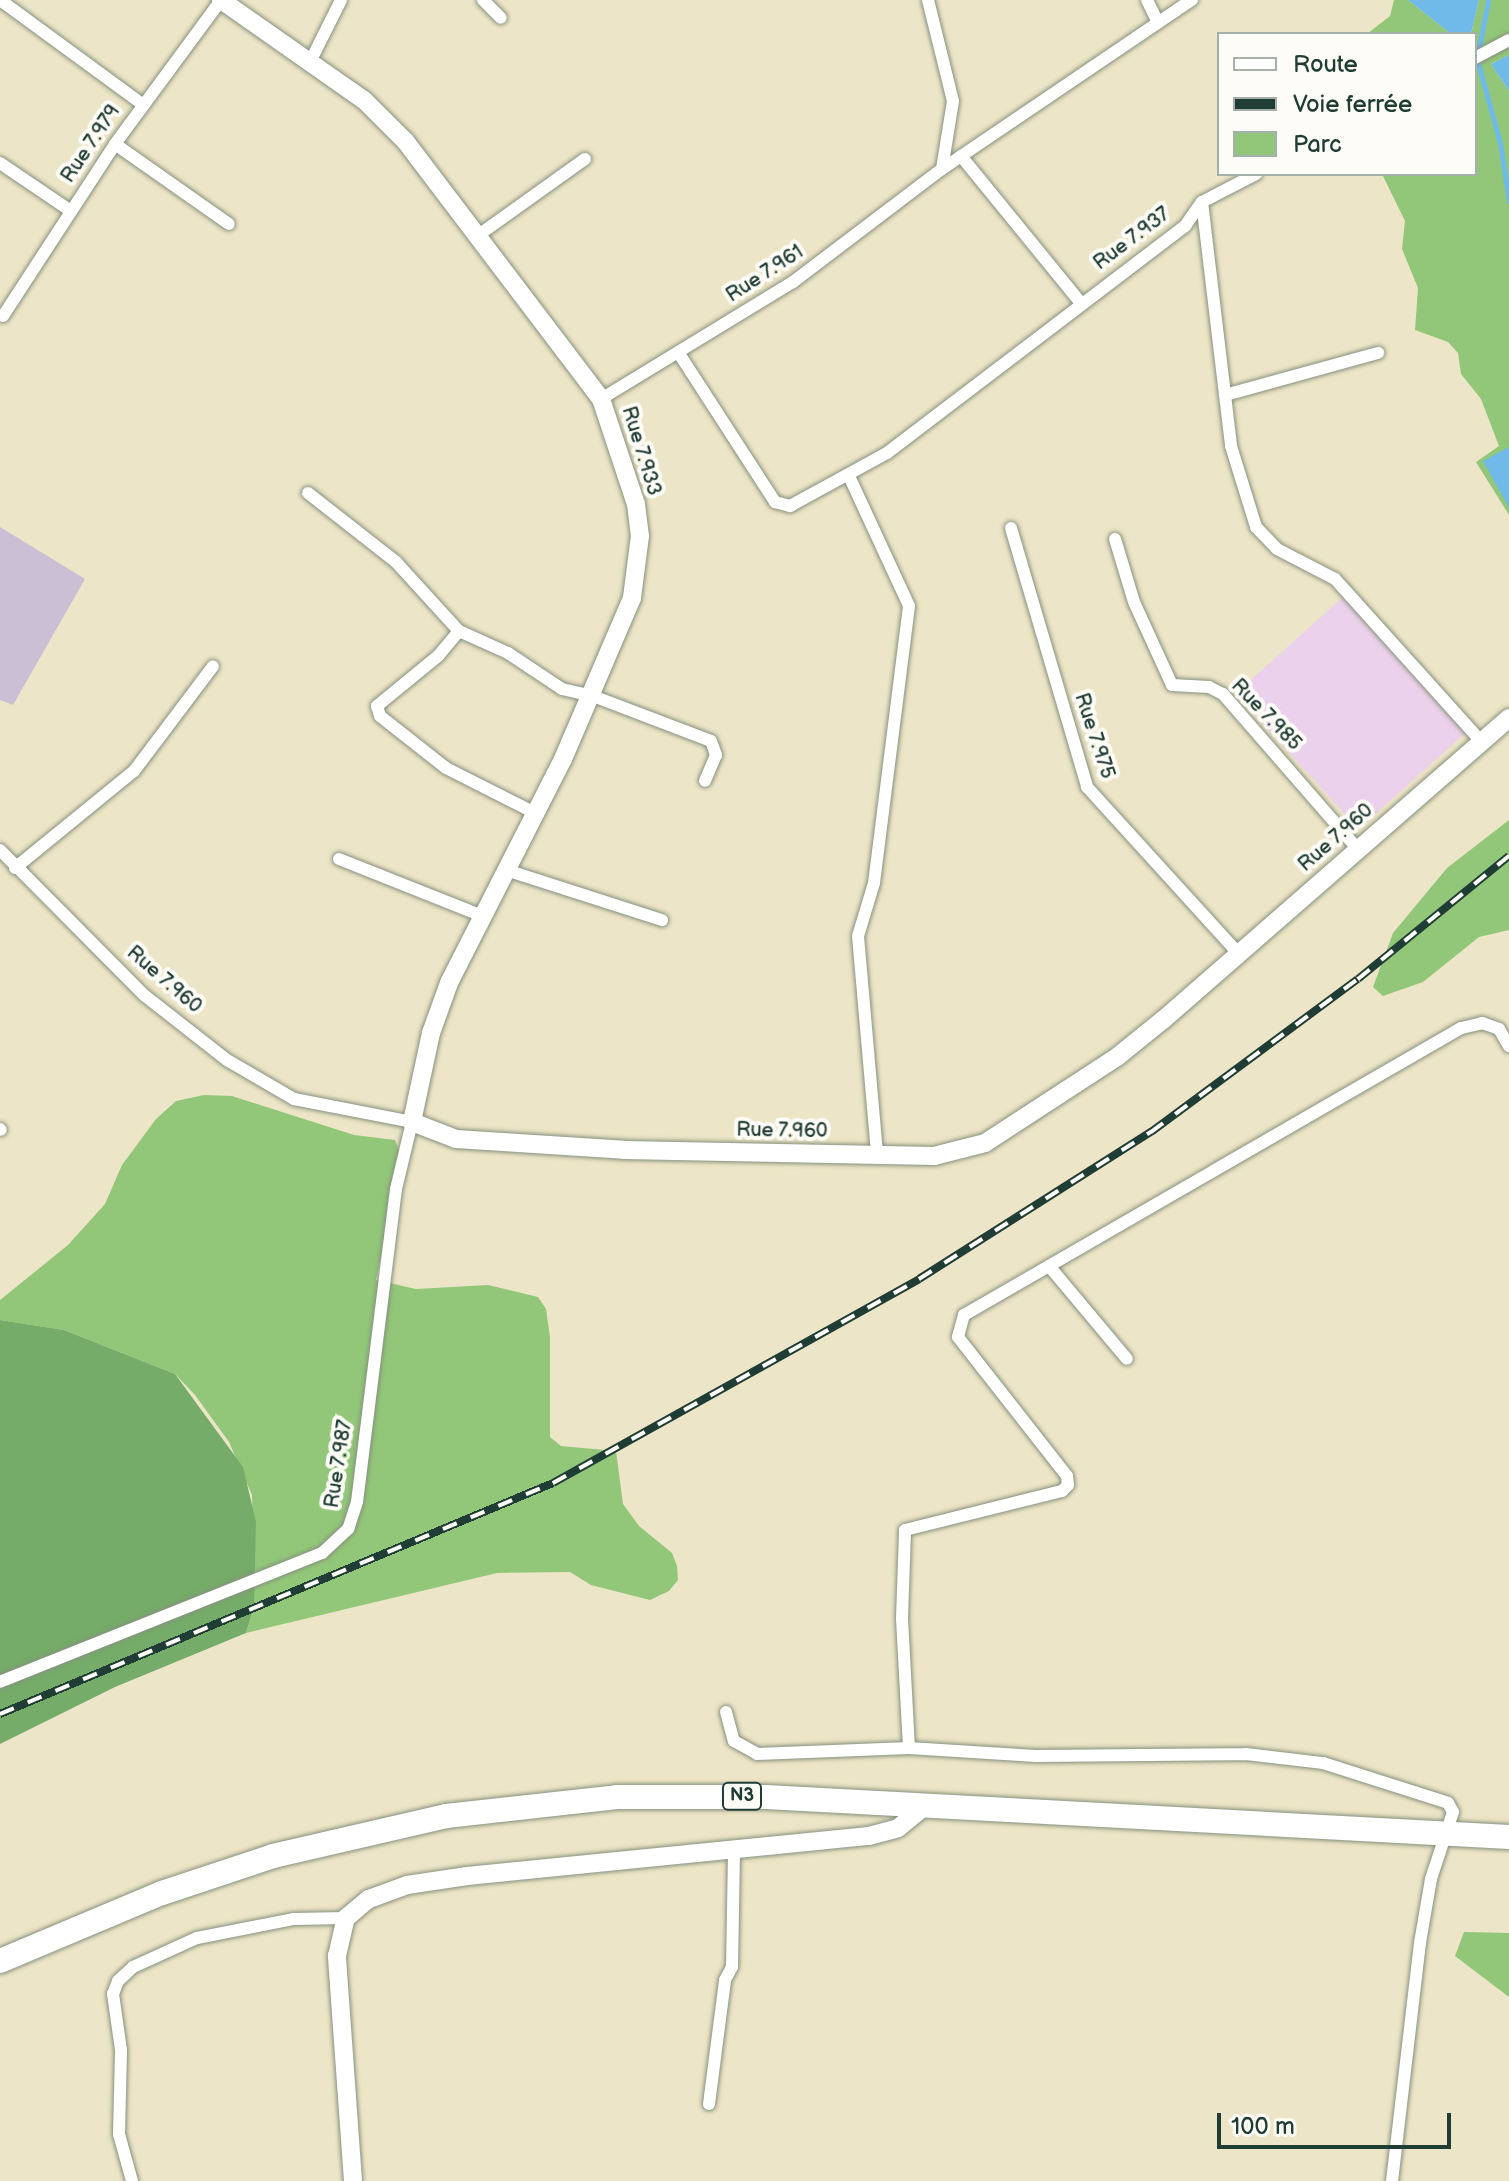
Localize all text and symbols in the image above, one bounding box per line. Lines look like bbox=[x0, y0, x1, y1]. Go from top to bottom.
legend bbox=[1217, 32, 1477, 176]
text: Route bbox=[1293, 50, 1358, 79]
text: Voie ferrée bbox=[1293, 90, 1412, 119]
street label: Rue 7.979 bbox=[56, 100, 126, 188]
text: Parc bbox=[1293, 130, 1342, 159]
street label: Rue 7.937 bbox=[1089, 202, 1175, 276]
street label: Rue 7.961 bbox=[722, 240, 808, 308]
street label: Rue 7.933 bbox=[616, 403, 666, 499]
street label: Rue 7.985 bbox=[1226, 674, 1306, 756]
street label: Rue 7.975 bbox=[1069, 690, 1119, 782]
street label: Rue 7.960 bbox=[1293, 799, 1379, 877]
street label: Rue 7.960 bbox=[121, 941, 207, 1019]
street label: Rue 7.960 bbox=[736, 1118, 828, 1144]
street label: Rue 7.987 bbox=[320, 1418, 358, 1510]
road number: N3 bbox=[720, 1782, 764, 1810]
scale bar bbox=[1221, 2097, 1455, 2147]
text: 100 m bbox=[1231, 2112, 1295, 2141]

